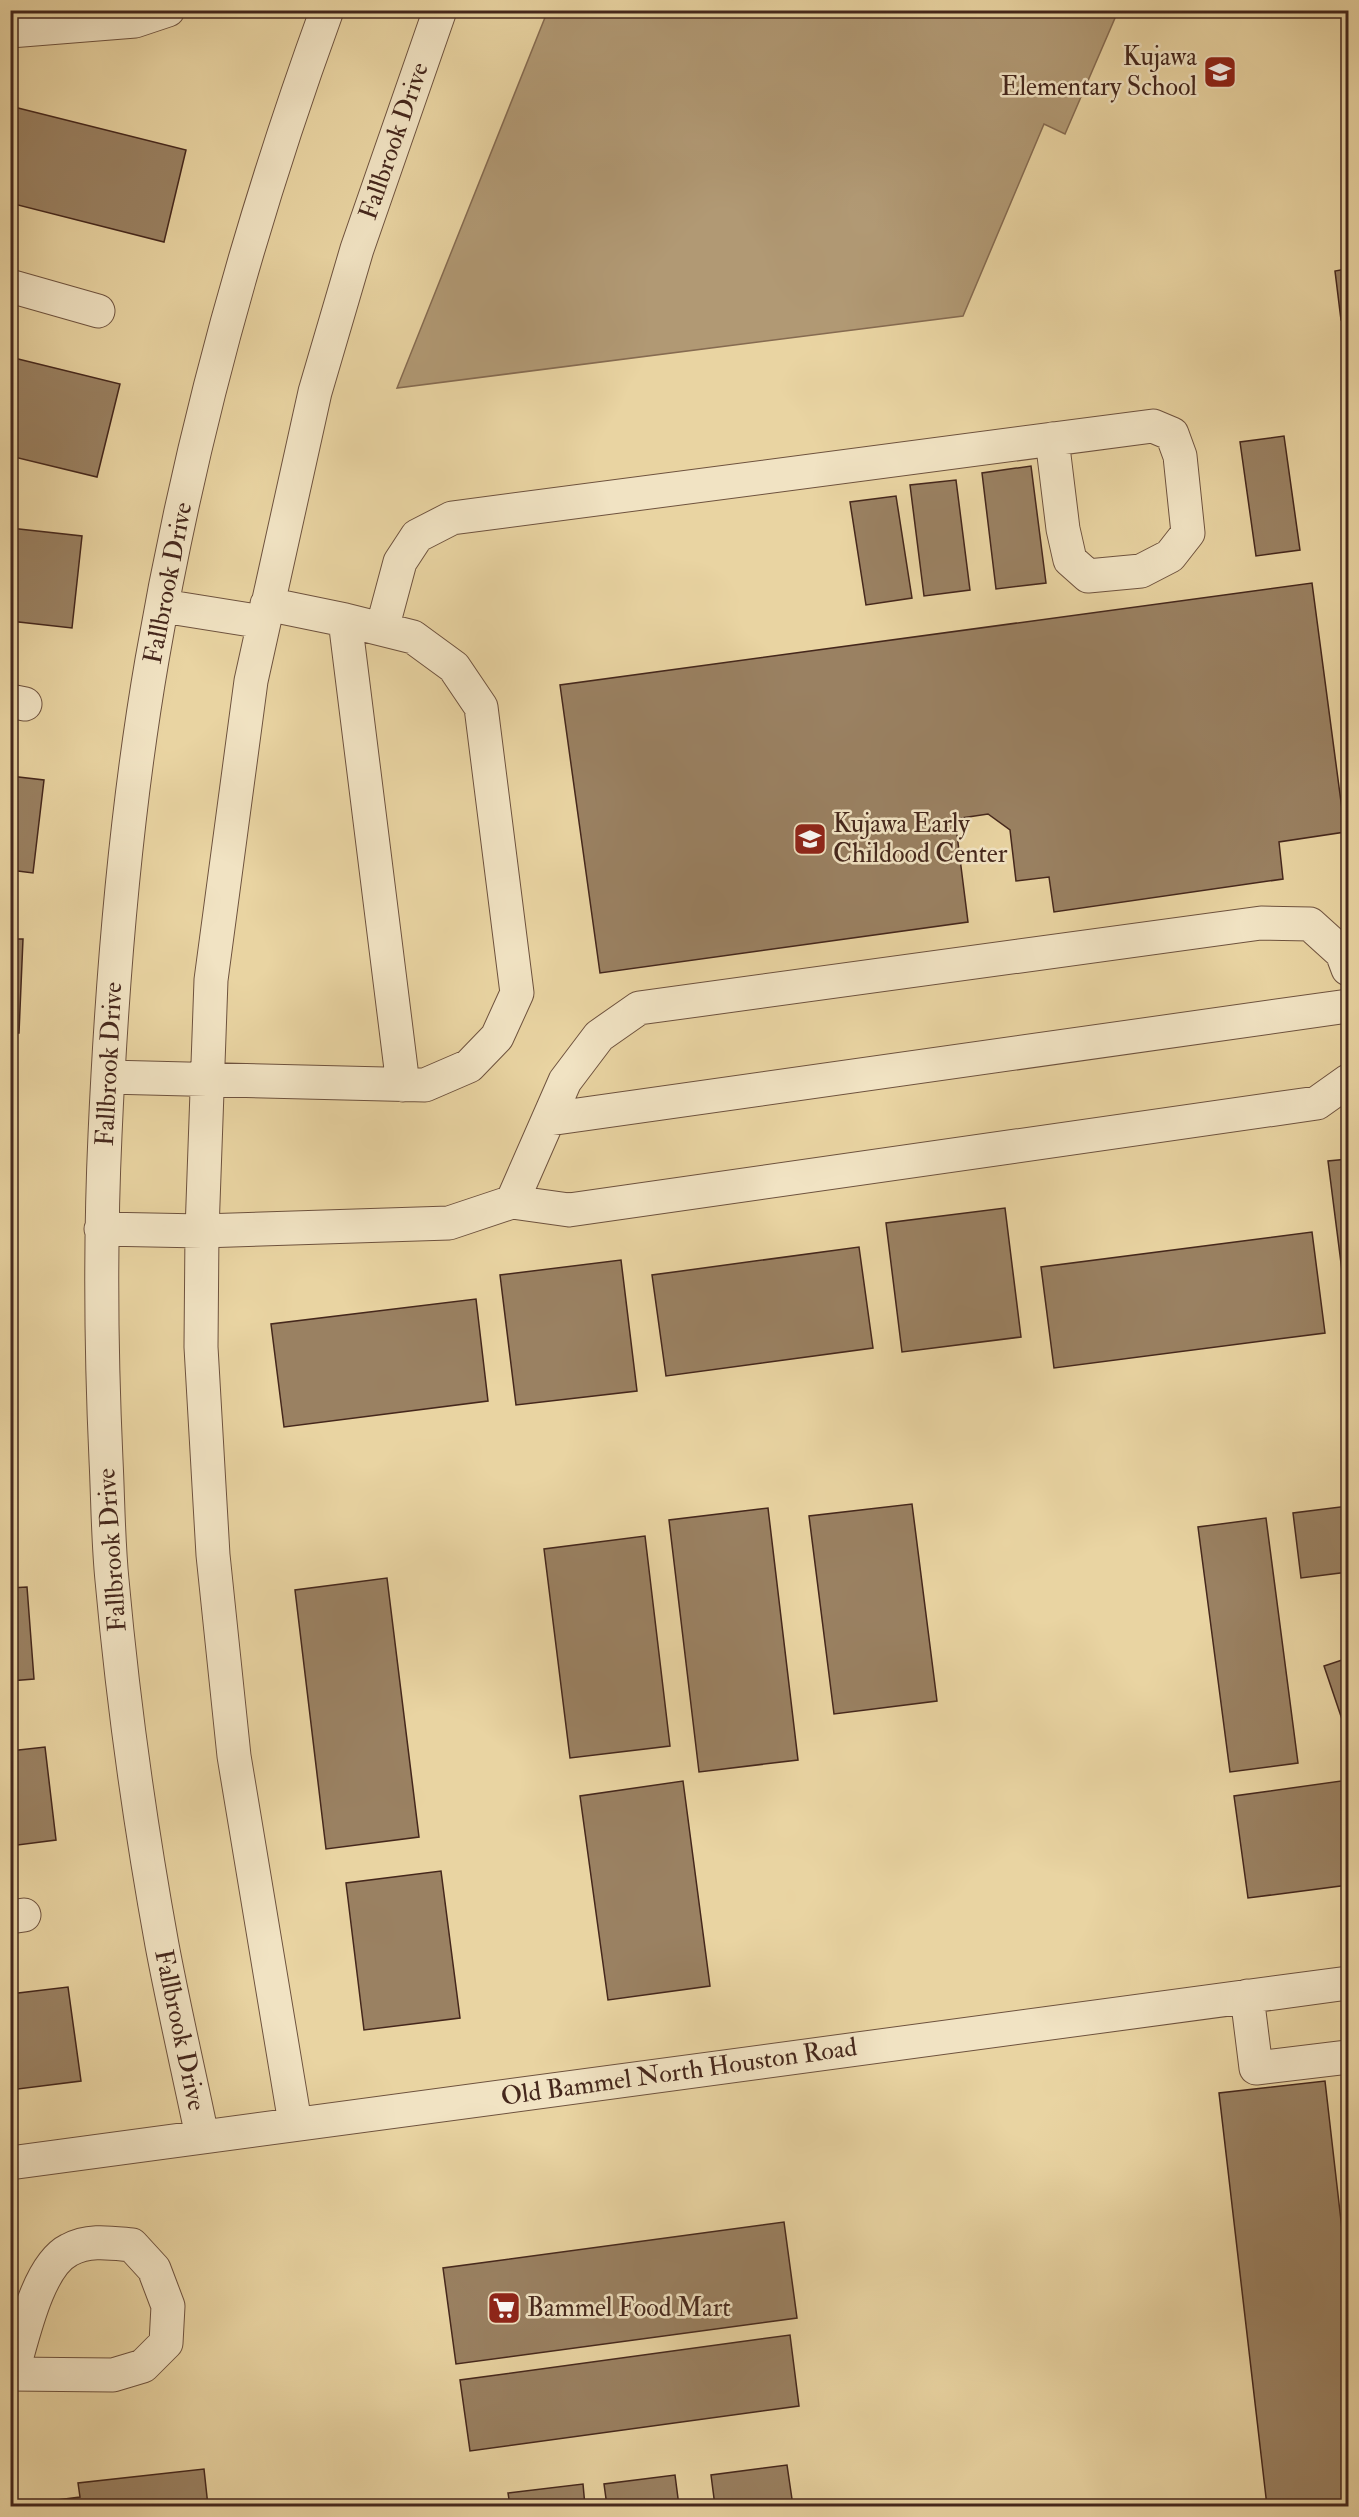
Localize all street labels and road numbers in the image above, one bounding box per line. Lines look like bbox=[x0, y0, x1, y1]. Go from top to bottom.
street label: Fallbrook Drive bbox=[352, 58, 436, 224]
street label: Fallbrook Drive bbox=[137, 499, 199, 667]
street label: Fallbrook Drive bbox=[89, 981, 129, 1147]
street label: Fallbrook Drive bbox=[90, 1467, 134, 1633]
street label: Fallbrook Drive bbox=[147, 1946, 213, 2114]
street label: Old Bammel North Houston Road bbox=[499, 2031, 859, 2113]

